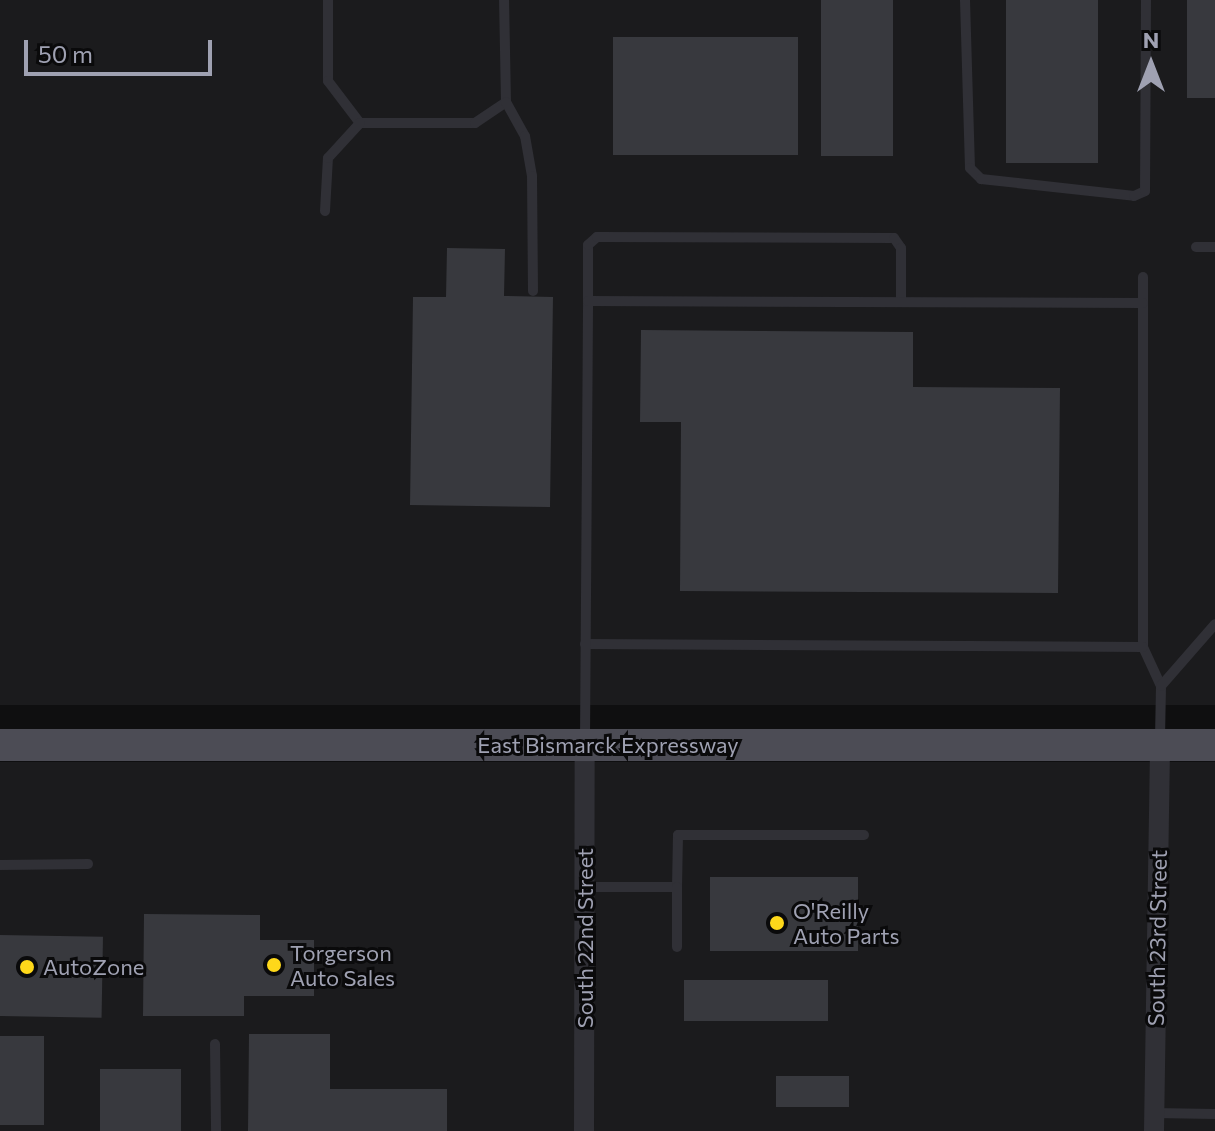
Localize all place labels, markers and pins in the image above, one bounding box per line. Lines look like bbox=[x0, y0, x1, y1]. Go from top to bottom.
place label: O'Reilly Auto Parts bbox=[793, 897, 900, 948]
marker: O'Reilly Auto Parts bbox=[768, 914, 786, 932]
place label: Torgerson Auto Sales bbox=[290, 939, 395, 990]
place label: AutoZone bbox=[43, 954, 144, 980]
marker: Torgerson Auto Sales bbox=[265, 956, 283, 974]
marker: AutoZone bbox=[18, 958, 36, 976]

